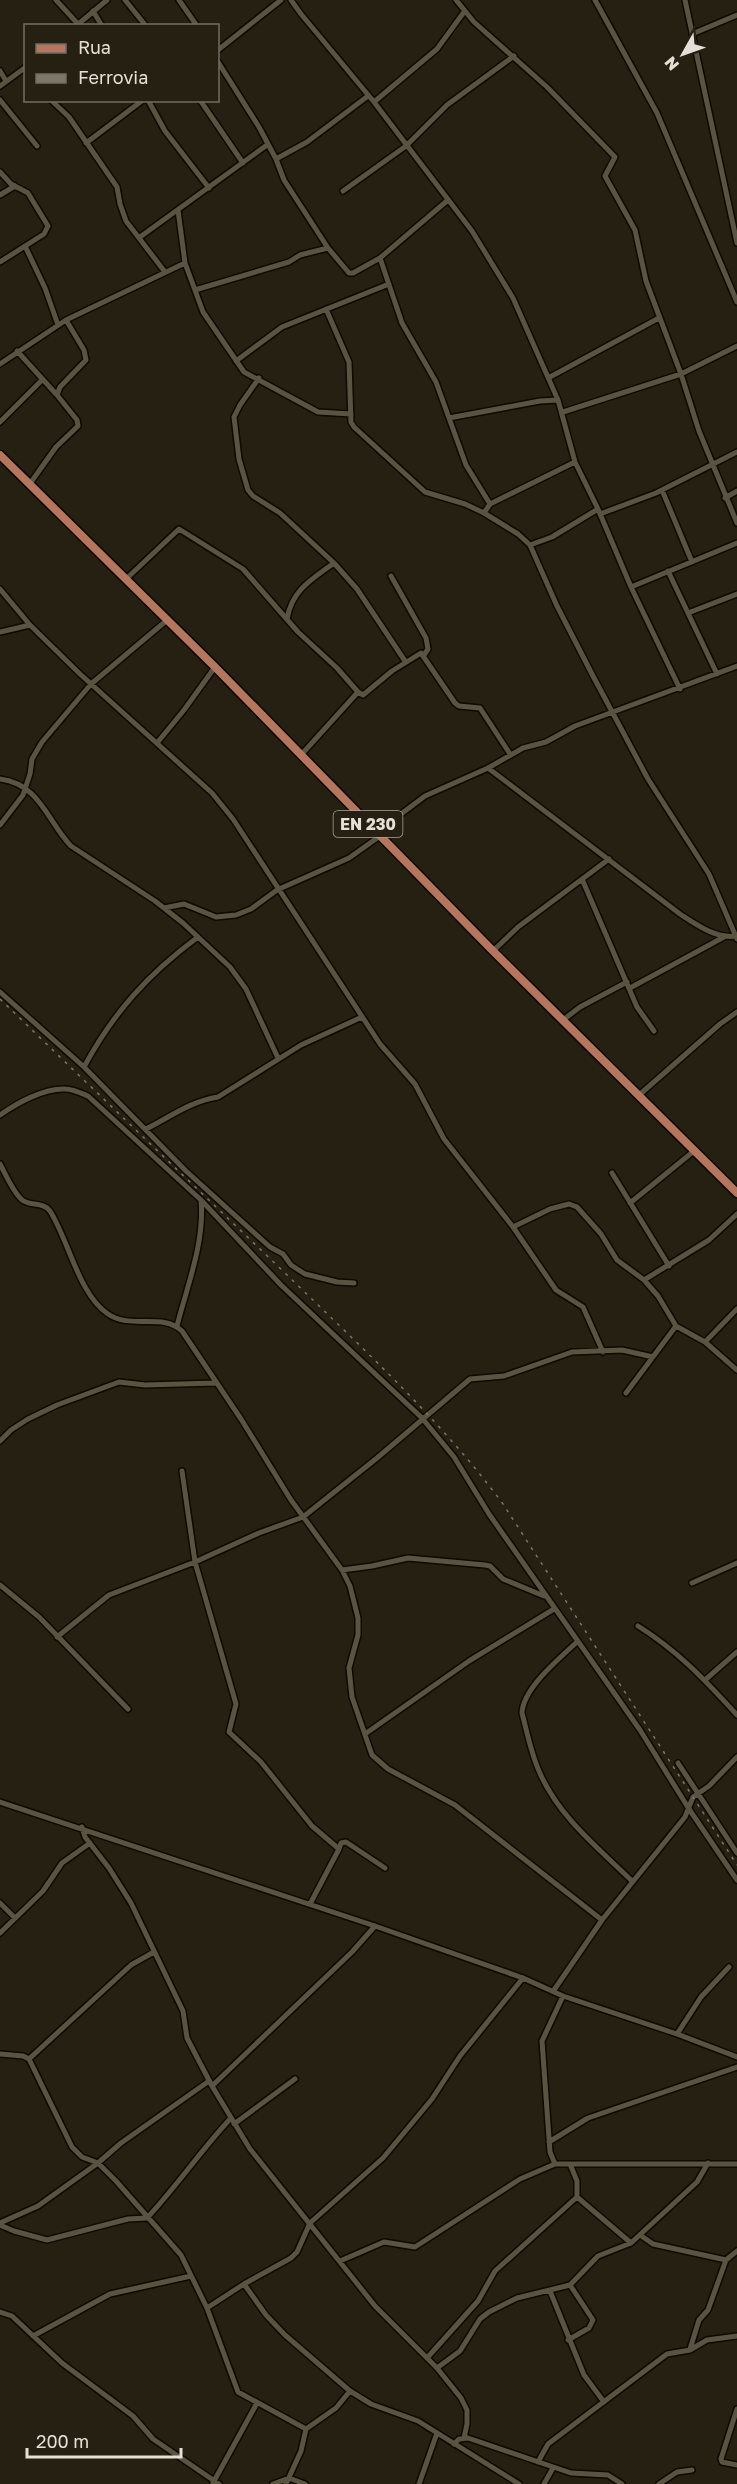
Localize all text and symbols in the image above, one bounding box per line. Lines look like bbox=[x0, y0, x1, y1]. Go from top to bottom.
legend bbox=[24, 24, 219, 102]
north arrow bbox=[653, 24, 713, 84]
text: Rua bbox=[78, 36, 111, 58]
text: N bbox=[660, 53, 683, 75]
text: Ferrovia bbox=[78, 66, 148, 88]
road number: EN 230 bbox=[334, 811, 403, 837]
scale bar bbox=[27, 2421, 182, 2459]
text: 200 m bbox=[36, 2430, 89, 2452]

